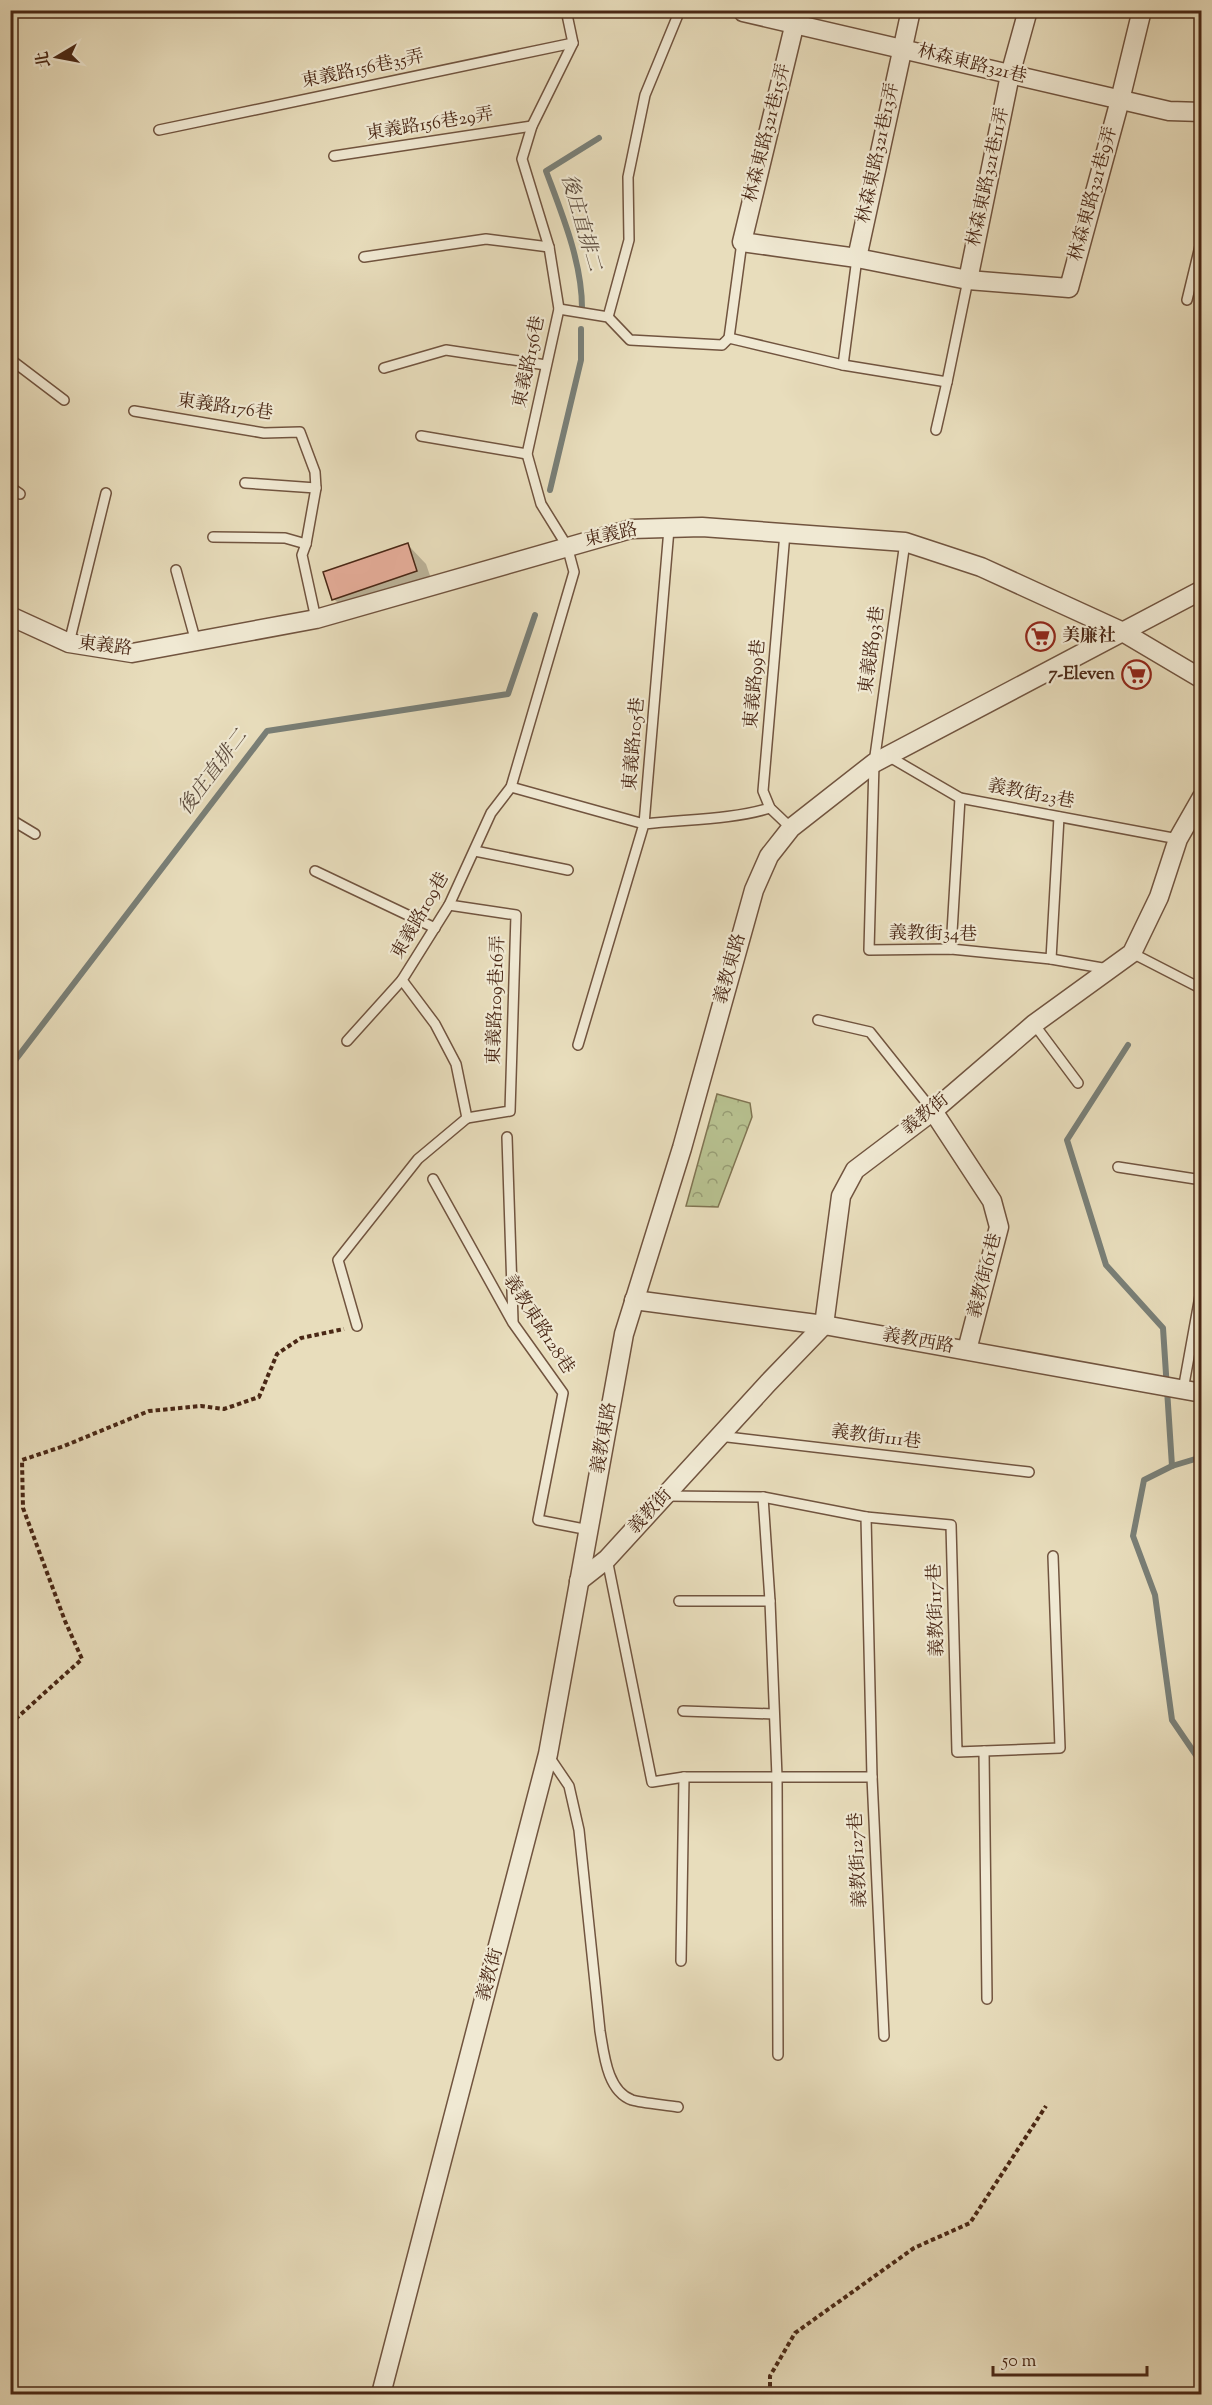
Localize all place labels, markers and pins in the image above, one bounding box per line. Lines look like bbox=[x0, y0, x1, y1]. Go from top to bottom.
supermarket icon: 美廉社 bbox=[1025, 621, 1057, 653]
place label: 美廉社 bbox=[1062, 624, 1116, 650]
supermarket icon: 7-Eleven bbox=[1120, 659, 1152, 691]
place label: 7-Eleven bbox=[1048, 662, 1115, 688]

